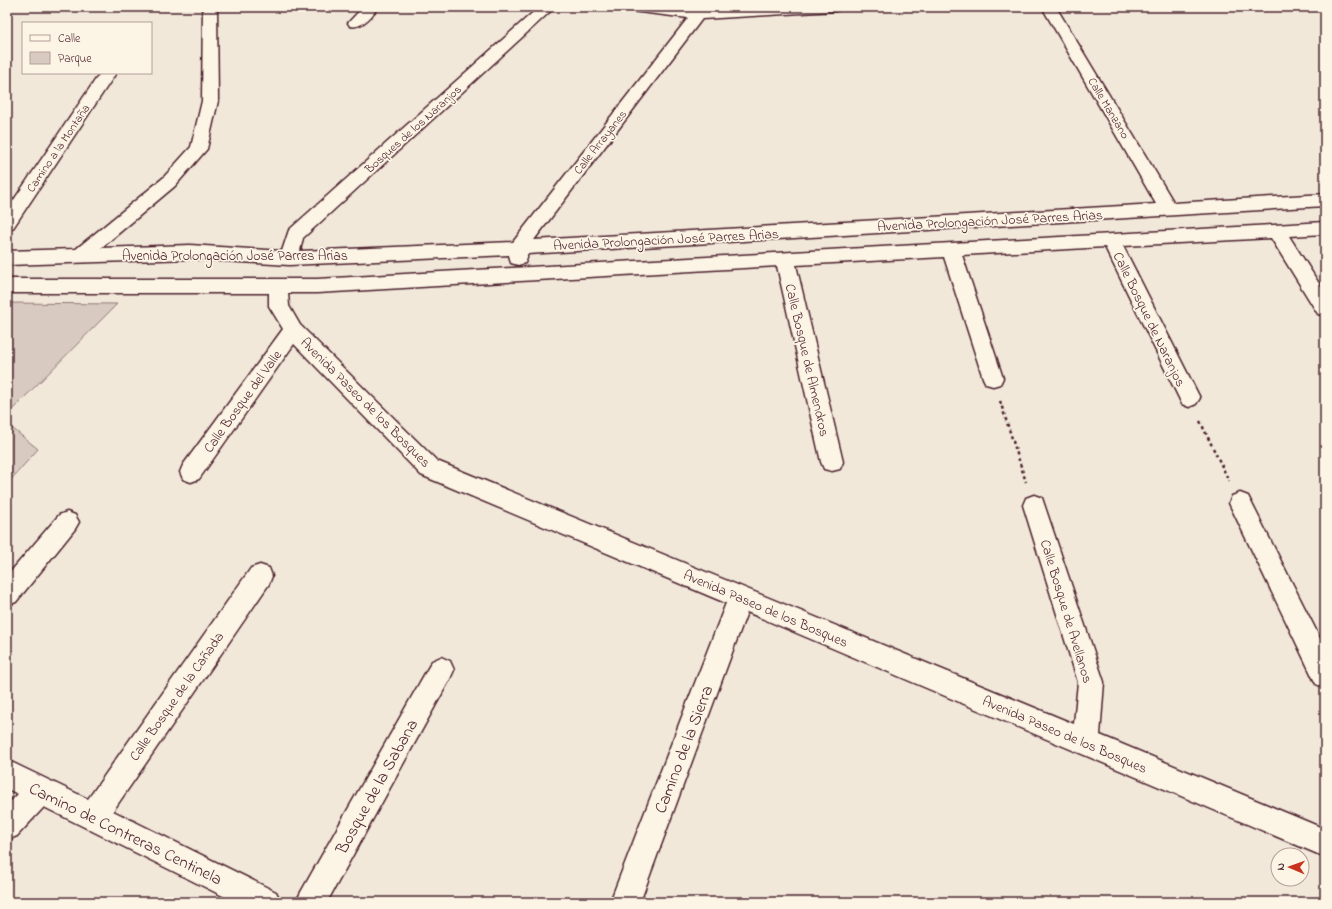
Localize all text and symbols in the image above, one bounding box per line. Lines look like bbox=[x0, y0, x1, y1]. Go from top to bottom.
legend bbox=[22, 22, 152, 74]
text: Calle bbox=[58, 30, 81, 48]
text: Parque bbox=[58, 50, 92, 68]
street label: Calle Manzano bbox=[1083, 74, 1134, 143]
street label: Bosques de los Naranjos bbox=[361, 81, 466, 179]
street label: Camino a la Montaña bbox=[23, 101, 95, 196]
street label: Calle Arrayanes bbox=[570, 107, 632, 179]
street label: Avenida Prolongación José Parres Arias bbox=[877, 205, 1103, 239]
street label: Avenida Prolongación José Parres Arias bbox=[553, 224, 779, 258]
street label: Avenida Prolongación José Parres Arias bbox=[122, 246, 348, 268]
street label: Calle Bosque de Naranjos bbox=[1107, 249, 1190, 391]
street label: Calle Bosque de Almendros bbox=[779, 282, 834, 439]
street label: Avenida Paseo de los Bosques bbox=[295, 333, 435, 473]
street label: Calle Bosque del Valle bbox=[199, 346, 288, 457]
street label: Calle Bosque de Avellanos bbox=[1034, 537, 1097, 686]
street label: Avenida Paseo de los Bosques bbox=[680, 565, 851, 654]
street label: Calle Bosque de la Cañada bbox=[125, 628, 230, 766]
street label: Camino de la Sierra bbox=[648, 682, 720, 817]
street label: Avenida Paseo de los Bosques bbox=[979, 691, 1150, 780]
street label: Bosque de la Sabana bbox=[329, 715, 425, 860]
street label: Camino de Contreras Centinela bbox=[24, 777, 226, 892]
north arrow bbox=[1270, 847, 1310, 887]
text: N bbox=[1273, 863, 1289, 871]

